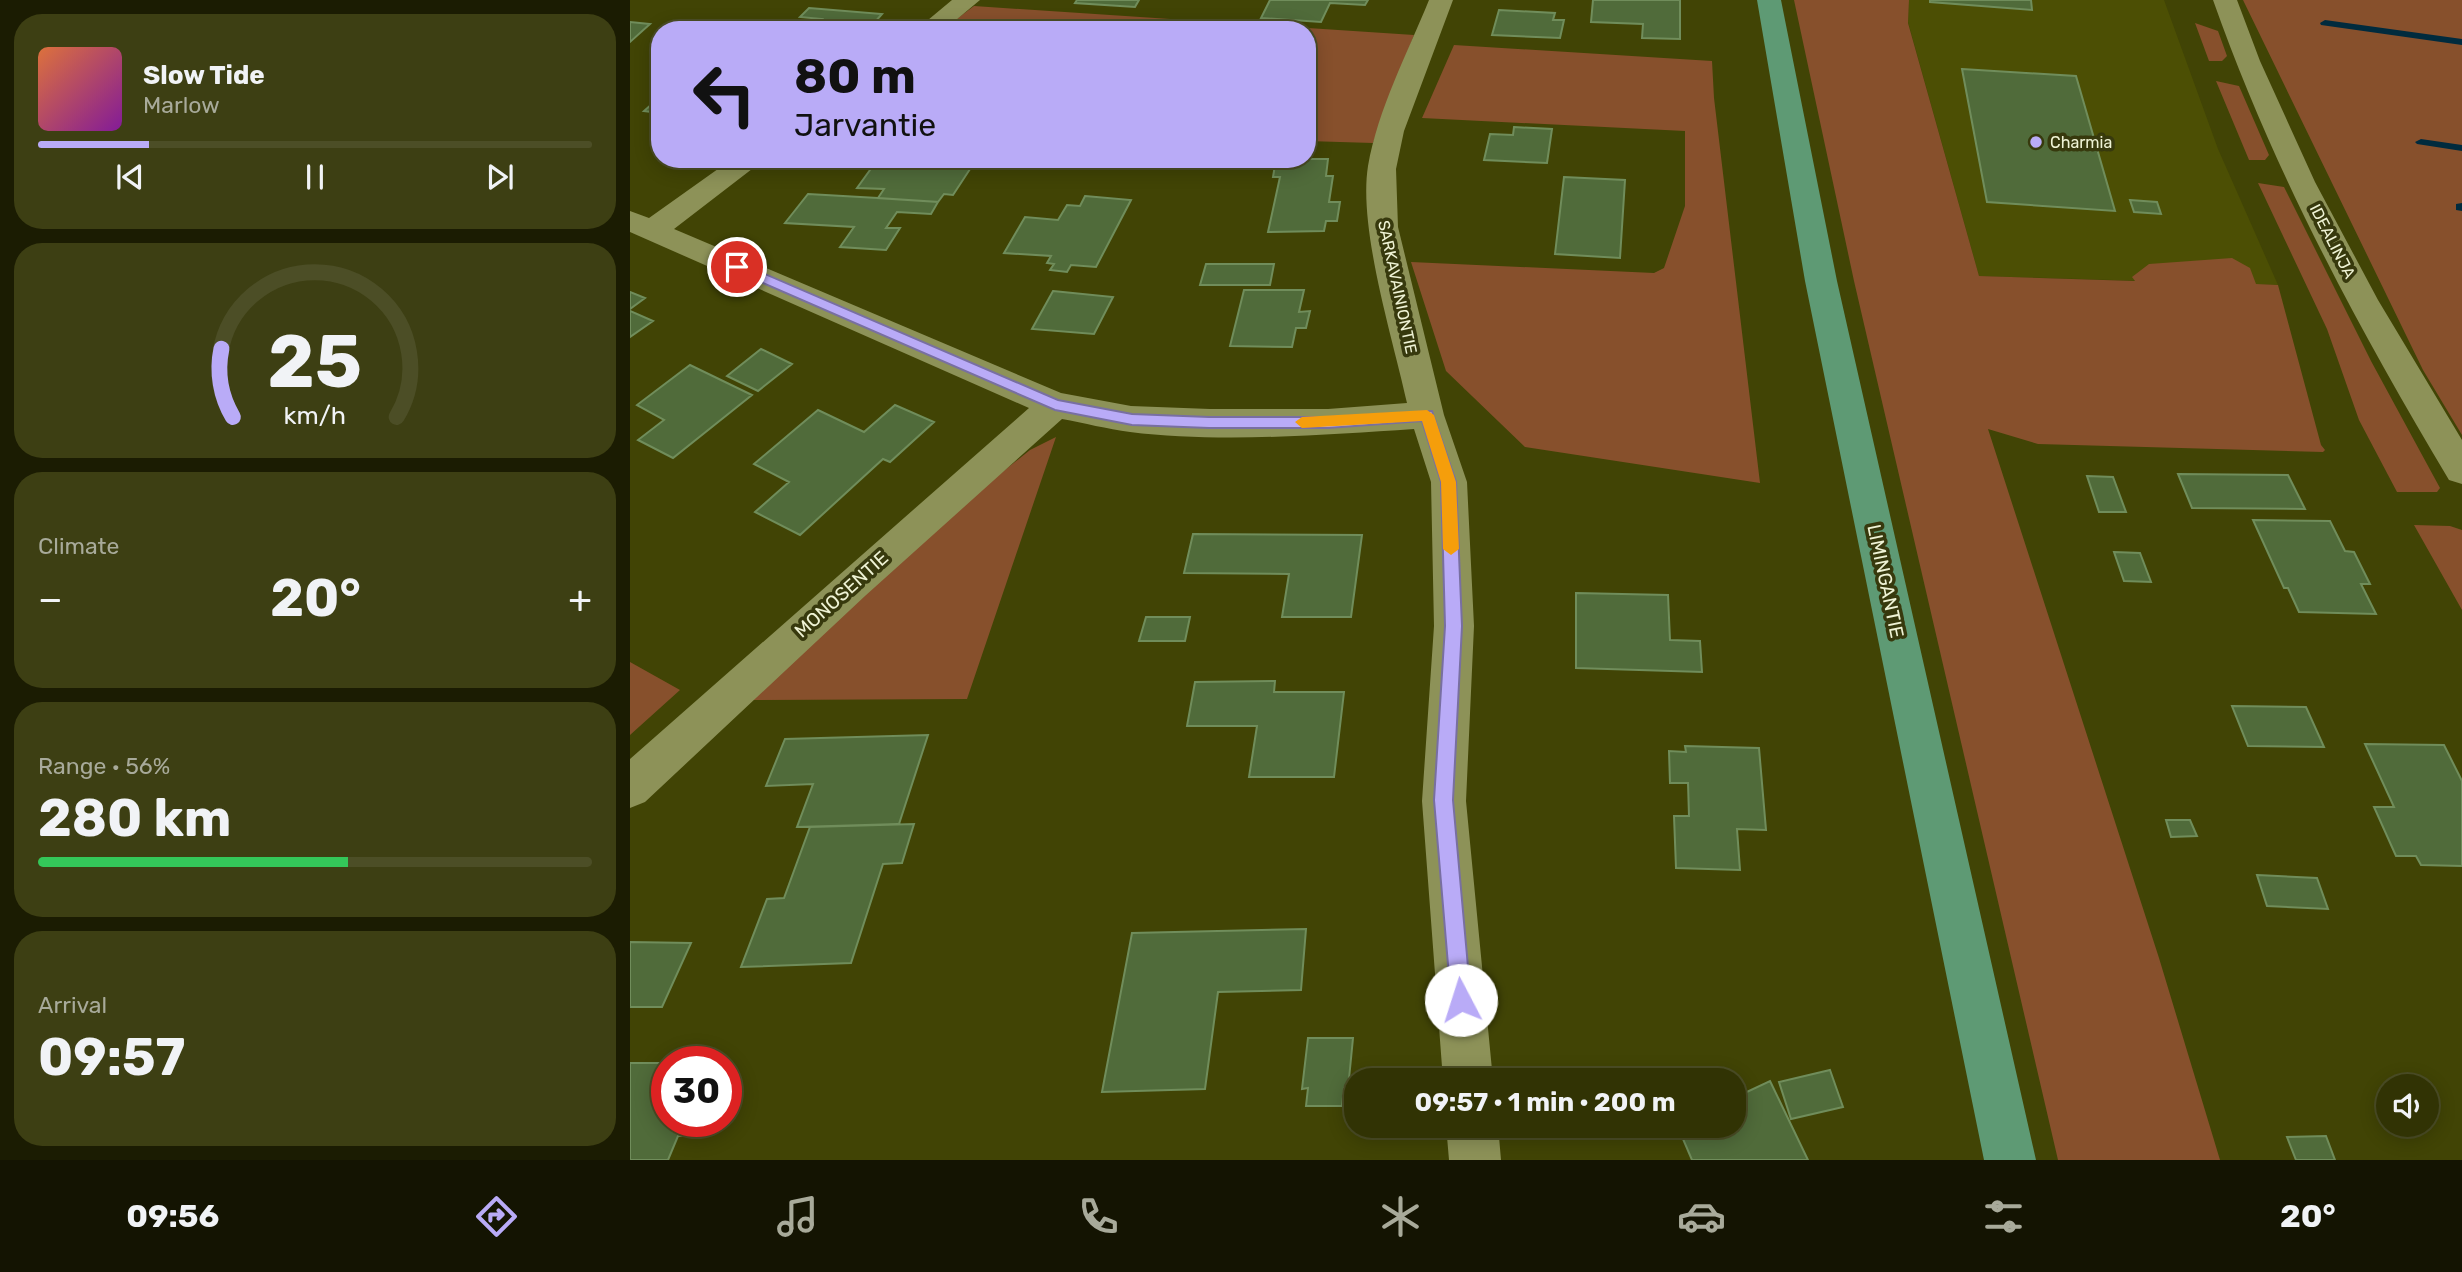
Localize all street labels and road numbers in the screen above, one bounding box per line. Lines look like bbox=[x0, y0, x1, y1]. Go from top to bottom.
street label: IDEALINJA bbox=[2306, 201, 2360, 282]
street label: SARKAVAINIONTIE bbox=[1374, 219, 1421, 356]
street label: LIMINGANTIE bbox=[1862, 522, 1909, 640]
street label: MONOSENTIE bbox=[790, 546, 893, 642]

